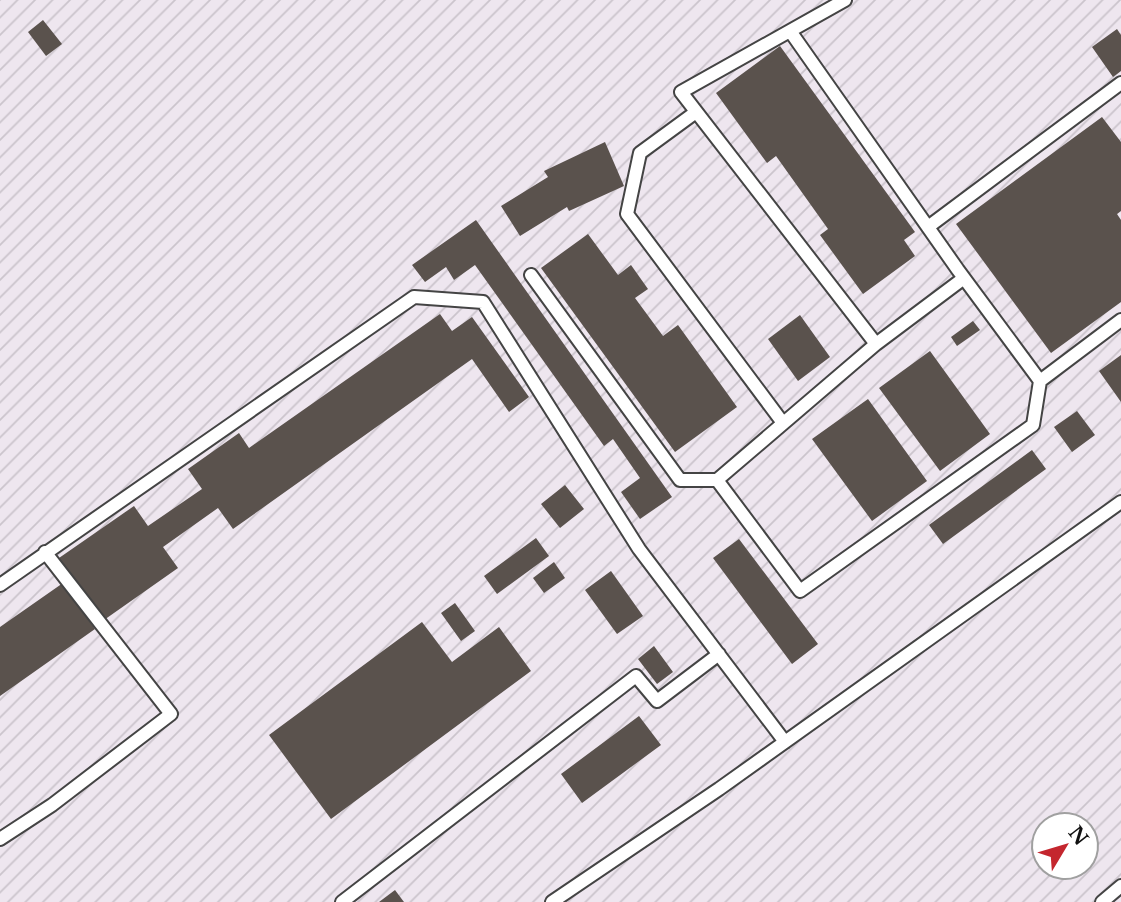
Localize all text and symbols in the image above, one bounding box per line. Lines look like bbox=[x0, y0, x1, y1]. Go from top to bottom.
north arrow bbox=[1030, 811, 1100, 881]
text: N bbox=[1063, 822, 1093, 850]

